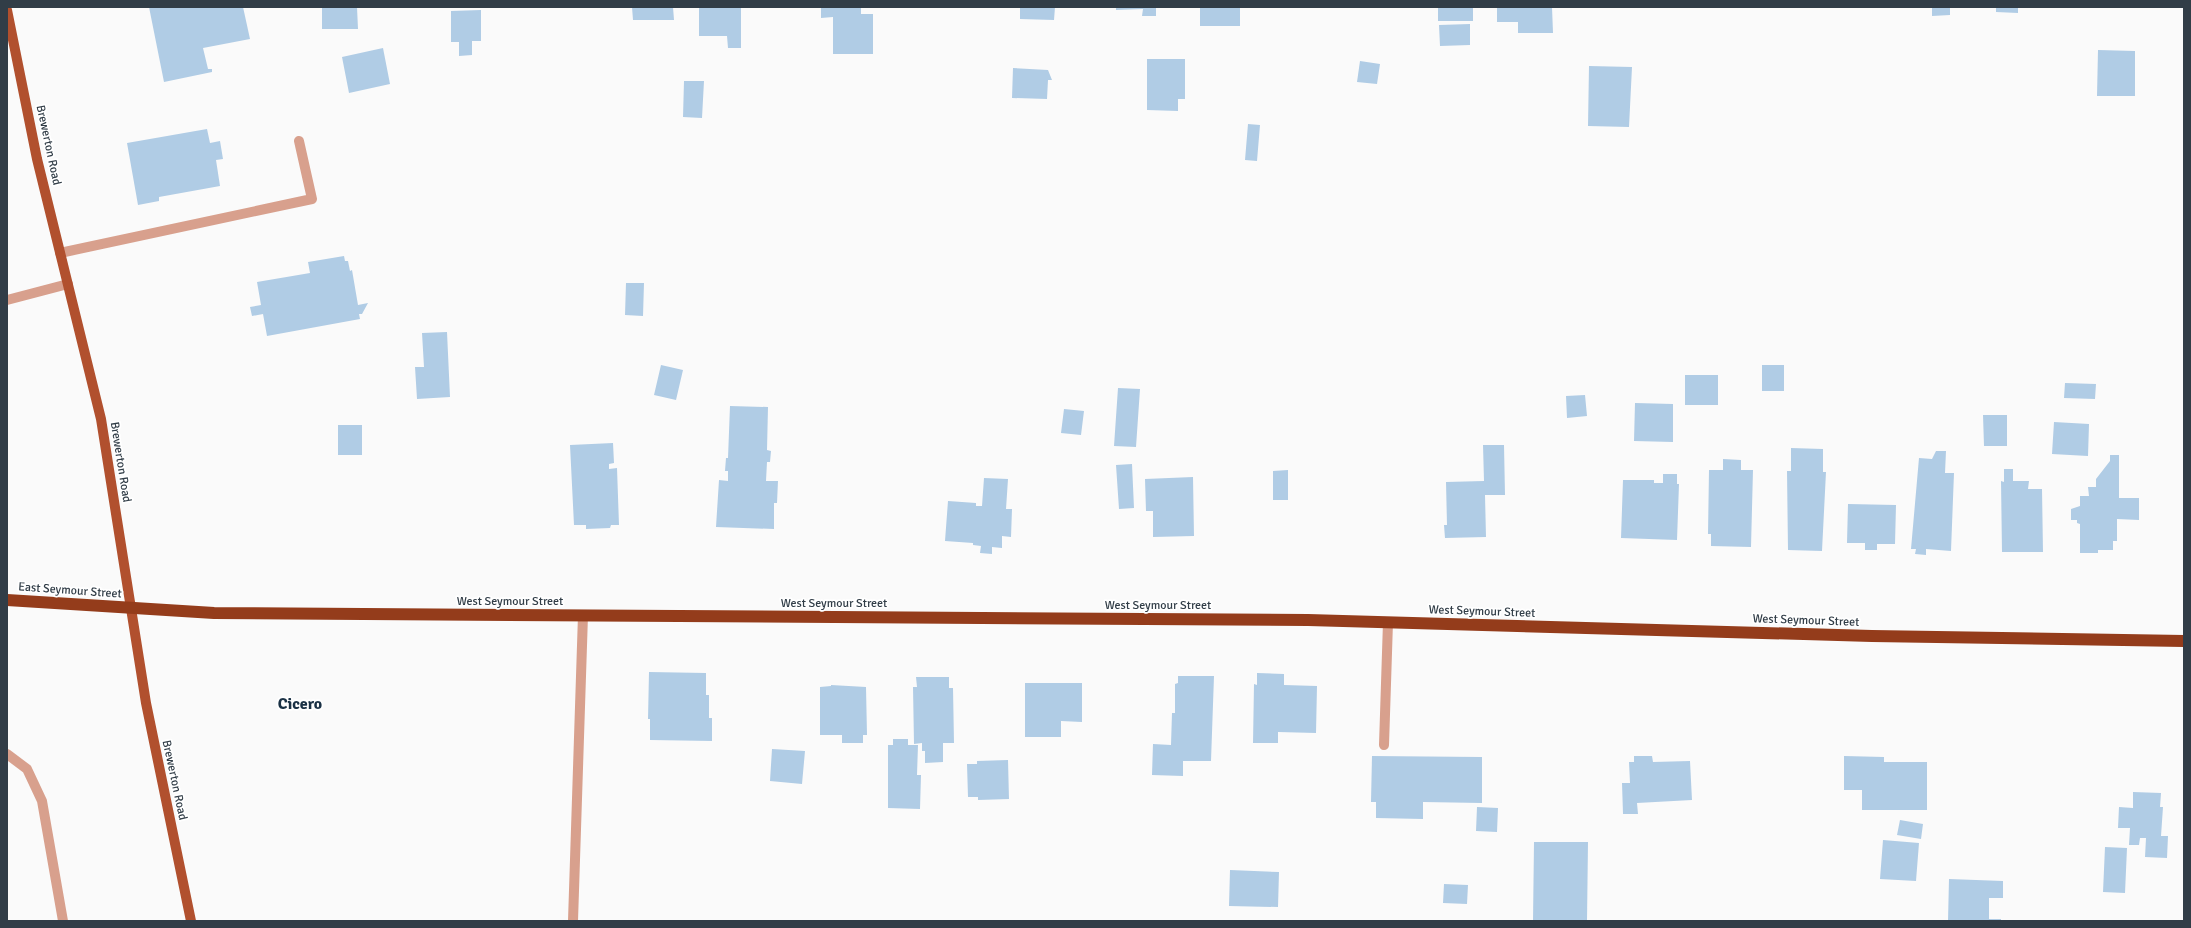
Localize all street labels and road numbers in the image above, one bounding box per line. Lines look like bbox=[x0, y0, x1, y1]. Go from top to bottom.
street label: Brewerton Road bbox=[33, 104, 64, 187]
street label: Brewerton Road bbox=[107, 421, 134, 504]
street label: East Seymour Street bbox=[18, 579, 122, 602]
street label: West Seymour Street bbox=[457, 594, 563, 609]
street label: West Seymour Street bbox=[781, 596, 887, 611]
street label: West Seymour Street bbox=[1105, 598, 1211, 613]
street label: West Seymour Street bbox=[1428, 602, 1536, 621]
street label: West Seymour Street bbox=[1752, 611, 1860, 630]
street label: Brewerton Road bbox=[159, 739, 190, 822]

